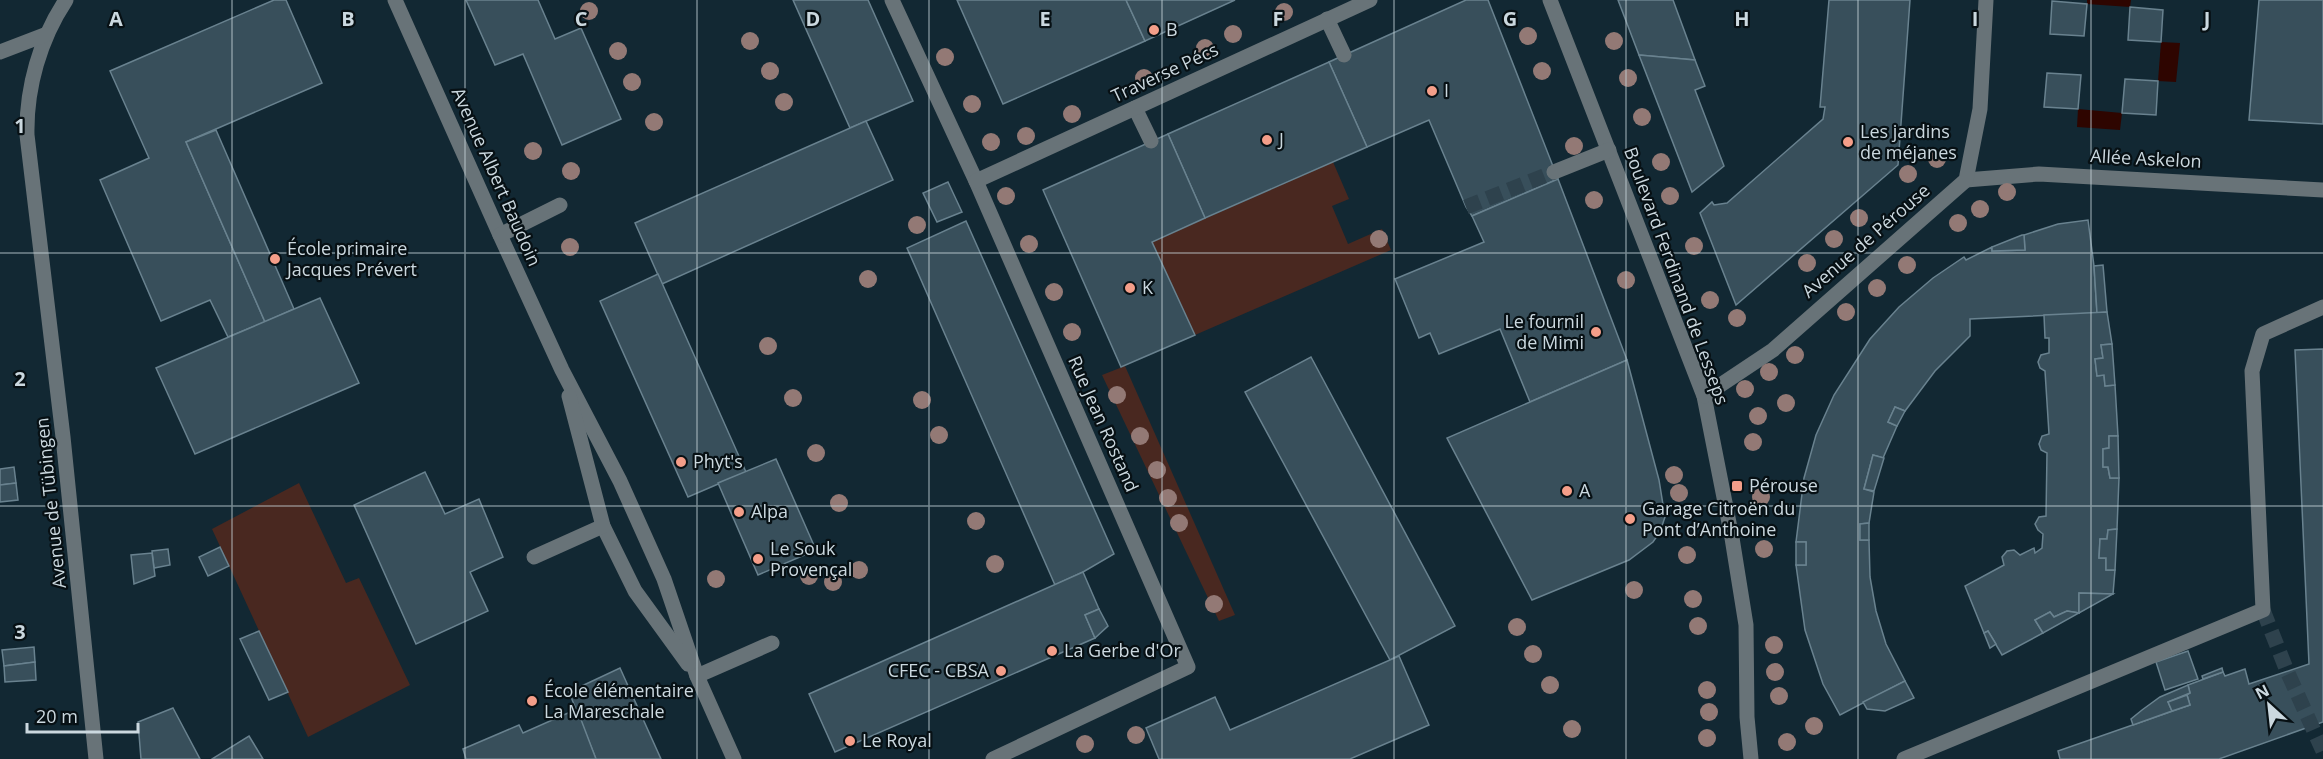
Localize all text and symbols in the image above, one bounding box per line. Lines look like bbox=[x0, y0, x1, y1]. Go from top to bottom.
text: A bbox=[109, 5, 123, 32]
text: B bbox=[341, 5, 355, 32]
text: C bbox=[575, 5, 588, 32]
text: D bbox=[806, 5, 820, 32]
text: E bbox=[1039, 5, 1051, 32]
text: F bbox=[1273, 5, 1283, 32]
text: G bbox=[1503, 5, 1517, 32]
text: H bbox=[1734, 5, 1750, 32]
text: I bbox=[1972, 5, 1978, 32]
text: J bbox=[2202, 5, 2210, 32]
place label: B bbox=[1166, 17, 1178, 41]
marker: B bbox=[1147, 23, 1161, 37]
street label: Traverse Pécs bbox=[1107, 37, 1222, 107]
place label: I bbox=[1444, 78, 1449, 102]
street label: Avenue Albert Baudoin bbox=[447, 84, 547, 270]
marker: I bbox=[1425, 84, 1439, 98]
text: 1 bbox=[14, 112, 26, 139]
place label: Les jardins de méjanes bbox=[1860, 119, 1957, 164]
place label: J bbox=[1277, 127, 1284, 151]
marker: J bbox=[1260, 133, 1274, 147]
marker: Les jardins de méjanes bbox=[1841, 135, 1855, 149]
street label: Allée Askelon bbox=[2090, 143, 2202, 173]
street label: Boulevard Ferdinand de Lesseps bbox=[1619, 144, 1735, 408]
street label: Avenue de Pérouse bbox=[1796, 178, 1934, 302]
place label: École primaire Jacques Prévert bbox=[285, 236, 417, 281]
marker: École primaire Jacques Prévert bbox=[268, 252, 282, 266]
place label: K bbox=[1142, 275, 1154, 299]
marker: K bbox=[1123, 281, 1137, 295]
place label: Le fournil de Mimi bbox=[1504, 309, 1584, 354]
marker: Le fournil de Mimi bbox=[1589, 325, 1603, 339]
street label: Rue Jean Rostand bbox=[1063, 352, 1145, 495]
text: 2 bbox=[14, 365, 26, 392]
street label: Avenue de Tübingen bbox=[29, 417, 71, 590]
place label: Phyt's bbox=[693, 449, 743, 473]
marker: Phyt's bbox=[674, 455, 688, 469]
place label: Pérouse bbox=[1749, 473, 1818, 497]
place label: A bbox=[1579, 478, 1591, 502]
marker: Pérouse bbox=[1730, 479, 1744, 493]
marker: A bbox=[1560, 484, 1574, 498]
place label: Garage Citroën du Pont d’Anthoine bbox=[1642, 496, 1795, 541]
place label: Alpa bbox=[751, 499, 788, 523]
marker: Alpa bbox=[732, 505, 746, 519]
marker: Garage Citroën du Pont d’Anthoine bbox=[1623, 512, 1637, 526]
place label: Le Souk Provençal bbox=[770, 536, 852, 581]
marker: Le Souk Provençal bbox=[751, 552, 765, 566]
text: 3 bbox=[14, 618, 26, 645]
place label: La Gerbe d'Or bbox=[1064, 638, 1181, 662]
marker: La Gerbe d'Or bbox=[1045, 644, 1059, 658]
place label: CFEC - CBSA bbox=[888, 658, 990, 682]
marker: CFEC - CBSA bbox=[994, 664, 1008, 678]
north arrow bbox=[2239, 675, 2299, 735]
place label: École élémentaire La Mareschale bbox=[544, 678, 694, 723]
text: N bbox=[2251, 679, 2273, 704]
marker: École élémentaire La Mareschale bbox=[525, 694, 539, 708]
scale bar bbox=[27, 696, 138, 734]
text: 20 m bbox=[36, 704, 78, 728]
place label: Le Royal bbox=[862, 728, 932, 752]
marker: Le Royal bbox=[843, 734, 857, 748]

